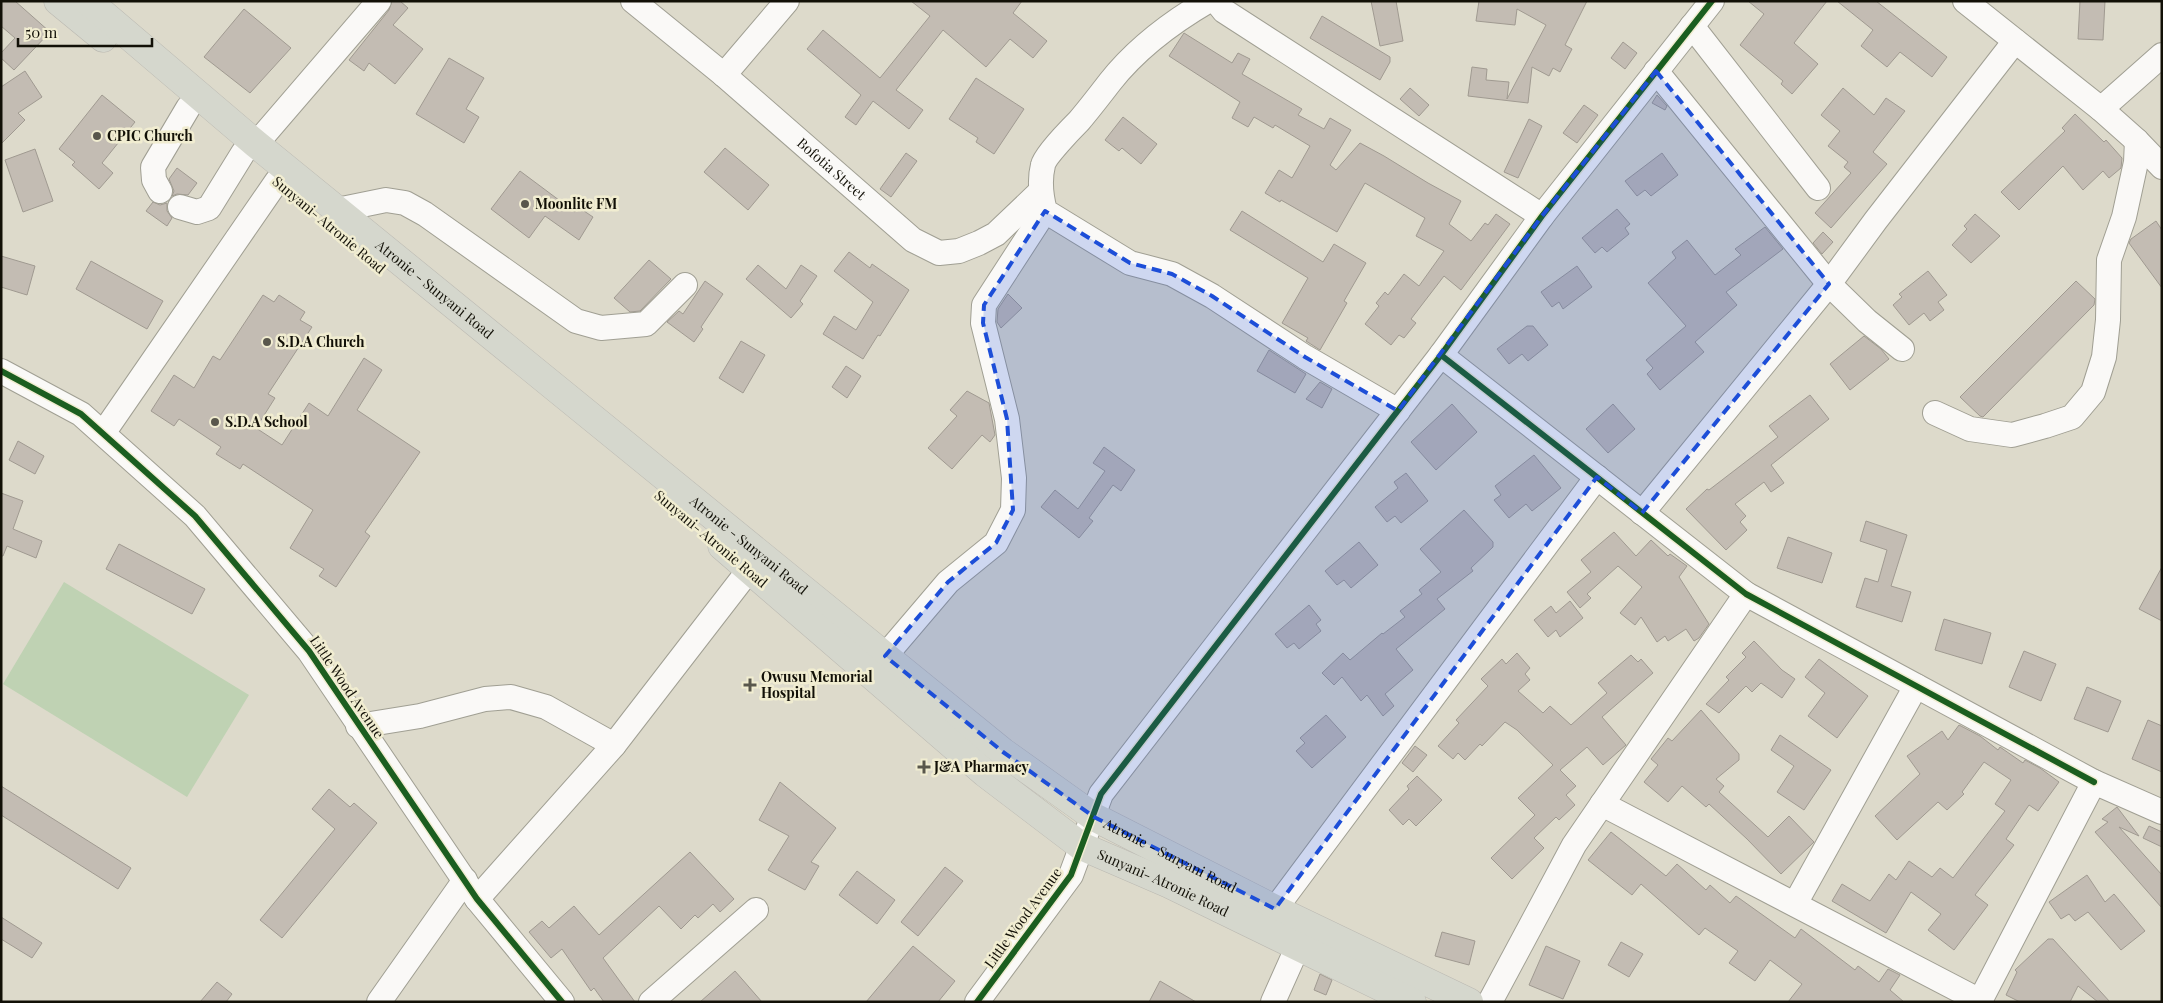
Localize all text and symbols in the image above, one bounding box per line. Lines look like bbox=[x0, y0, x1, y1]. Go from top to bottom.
scale bar bbox=[18, 15, 151, 47]
text: 50 m bbox=[25, 22, 58, 42]
place label: CPIC Church bbox=[107, 126, 193, 145]
marker: CPIC Church bbox=[91, 130, 103, 142]
street label: Bofotia Street bbox=[793, 133, 871, 204]
street label: Sunyani- Atronie Road bbox=[269, 172, 390, 278]
place label: Moonlite FM bbox=[535, 194, 617, 213]
marker: Moonlite FM bbox=[519, 198, 531, 210]
street label: Atronie - Sunyani Road bbox=[371, 235, 498, 343]
place label: S.D.A Church bbox=[277, 332, 365, 351]
marker: S.D.A Church bbox=[261, 336, 273, 348]
place label: S.D.A School bbox=[225, 412, 308, 431]
marker: S.D.A School bbox=[209, 416, 221, 428]
street label: Sunyani- Atronie Road bbox=[651, 486, 772, 592]
street label: Atronie - Sunyani Road bbox=[685, 490, 812, 598]
street label: Little Wood Avenue bbox=[306, 632, 389, 742]
place label: Owusu Memorial Hospital bbox=[761, 667, 873, 702]
marker: Owusu Memorial Hospital bbox=[743, 678, 757, 692]
place label: J&A Pharmacy bbox=[933, 757, 1030, 776]
marker: J&A Pharmacy bbox=[918, 761, 930, 773]
street label: Atronie - Sunyani Road bbox=[1100, 813, 1240, 897]
street label: Sunyani- Atronie Road bbox=[1095, 844, 1232, 921]
street label: Little Wood Avenue bbox=[980, 864, 1066, 972]

